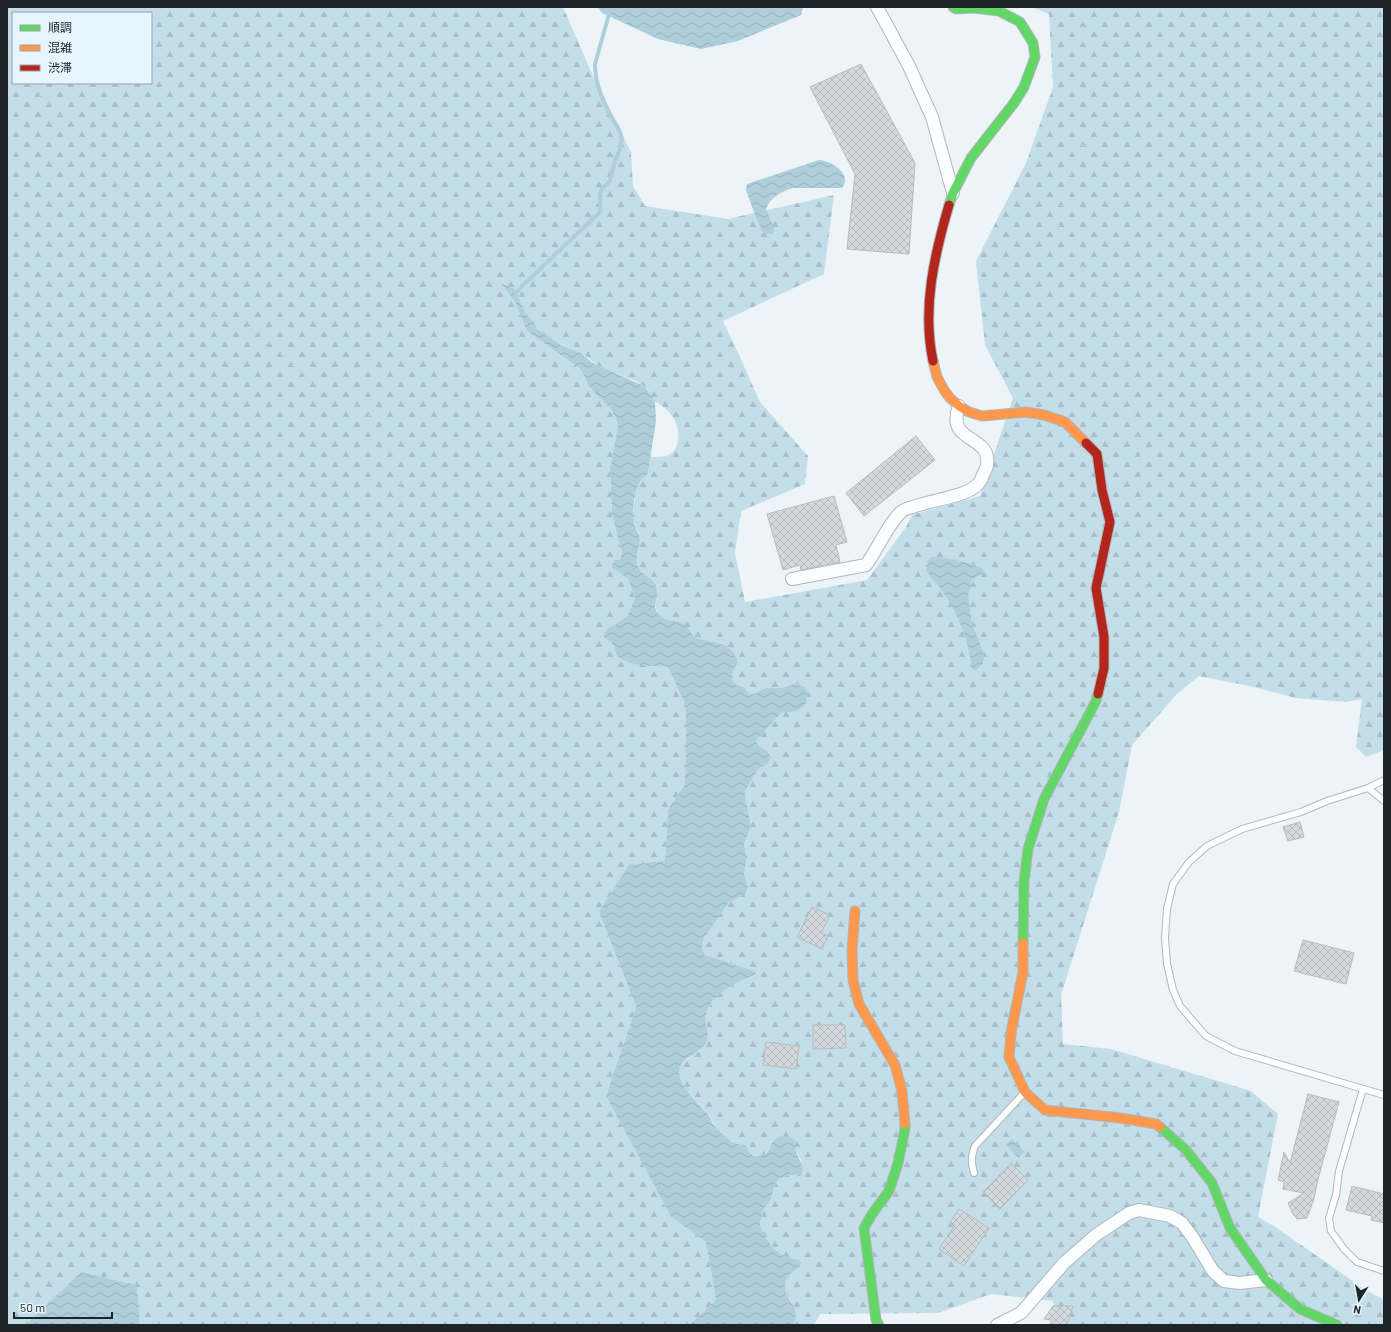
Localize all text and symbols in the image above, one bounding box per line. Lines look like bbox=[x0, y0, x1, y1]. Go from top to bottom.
legend bbox=[12, 12, 152, 84]
text: 順調 bbox=[48, 20, 72, 34]
text: 混雑 bbox=[48, 40, 72, 54]
text: 渋滞 bbox=[48, 60, 72, 74]
north arrow bbox=[1339, 1280, 1379, 1320]
scale bar bbox=[14, 1294, 112, 1320]
text: 50 m bbox=[20, 1300, 45, 1314]
text: N bbox=[1352, 1303, 1362, 1317]

